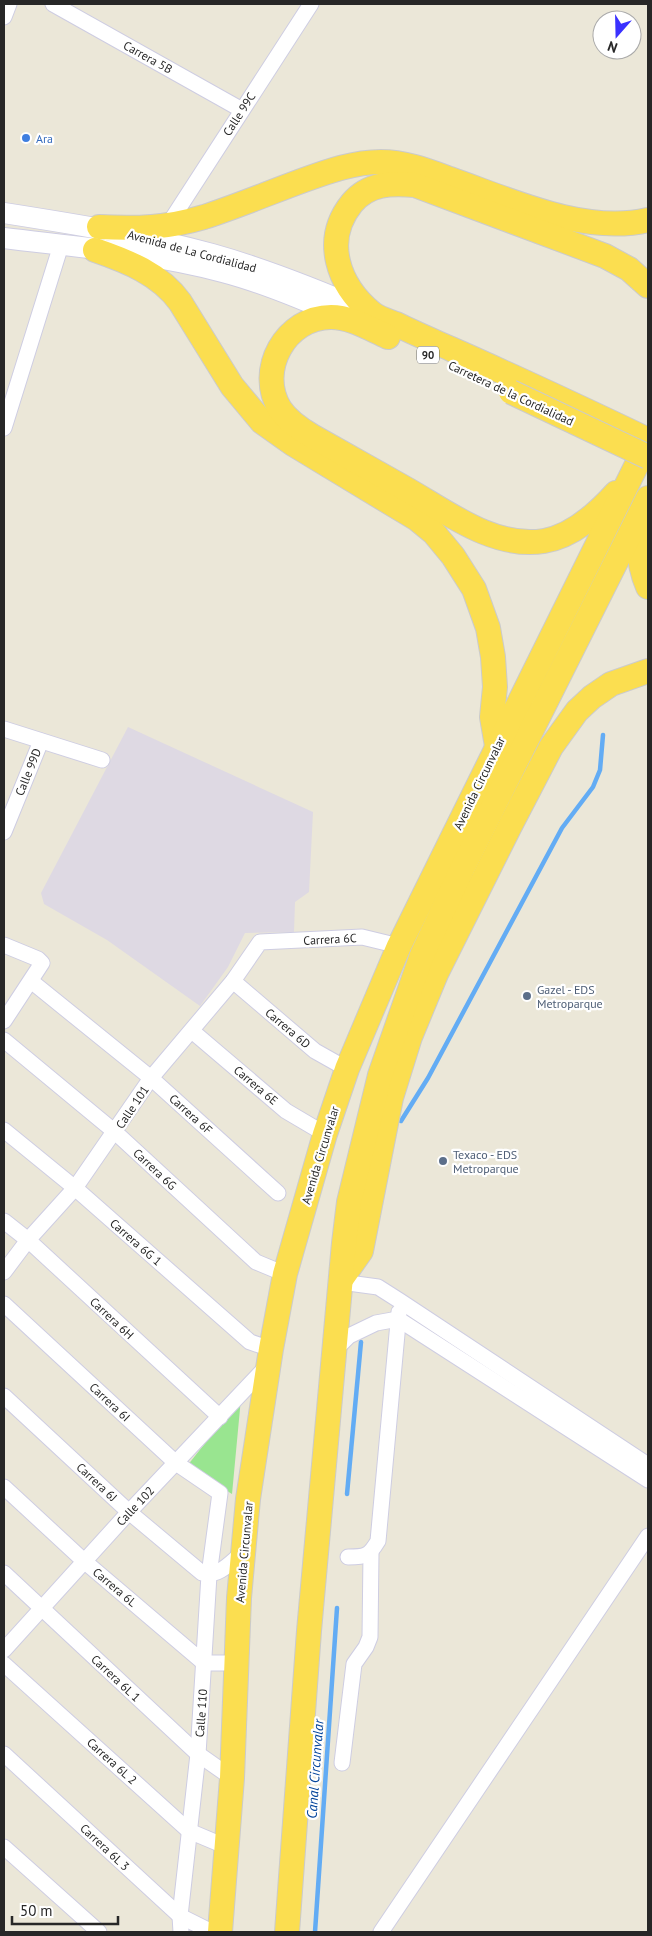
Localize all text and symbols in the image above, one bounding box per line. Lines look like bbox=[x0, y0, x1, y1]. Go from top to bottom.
north arrow bbox=[592, 10, 642, 60]
street label: Carrera 5B bbox=[121, 37, 175, 77]
text: N bbox=[605, 37, 620, 57]
street label: Calle 99C bbox=[219, 89, 259, 139]
place label: Ara bbox=[36, 131, 53, 146]
marker: Ara bbox=[20, 132, 32, 144]
street label: Avenida de La Cordialidad bbox=[126, 227, 258, 275]
road number: 90 bbox=[417, 346, 439, 364]
street label: Carretera de la Cordialidad bbox=[446, 357, 576, 429]
street label: Avenida Circunvalar bbox=[450, 734, 508, 832]
street label: Calle 99D bbox=[12, 746, 44, 798]
street label: Carrera 6C bbox=[303, 930, 357, 948]
place label: Gazel - EDS Metroparque bbox=[537, 982, 603, 1011]
marker: Gazel - EDS Metroparque bbox=[521, 990, 533, 1002]
street label: Carrera 6D bbox=[262, 1005, 314, 1051]
street label: Carrera 6E bbox=[231, 1062, 281, 1108]
street label: Calle 101 bbox=[112, 1083, 152, 1131]
street label: Carrera 6F bbox=[166, 1091, 216, 1137]
street label: Avenida Circunvalar bbox=[298, 1104, 342, 1206]
street label: Carrera 6G bbox=[130, 1145, 180, 1193]
place label: Texaco - EDS Metroparque bbox=[453, 1147, 519, 1176]
marker: Texaco - EDS Metroparque bbox=[437, 1155, 449, 1167]
street label: Carrera 6G 1 bbox=[107, 1215, 165, 1269]
street label: Carrera 6H bbox=[87, 1294, 137, 1342]
street label: Carrera 6I bbox=[87, 1379, 133, 1425]
street label: Carrera 6J bbox=[74, 1459, 120, 1505]
street label: Calle 102 bbox=[113, 1483, 157, 1529]
street label: Avenida Circunvalar bbox=[232, 1501, 256, 1603]
street label: Carrera 6L bbox=[90, 1564, 140, 1610]
street label: Carrera 6L 1 bbox=[88, 1651, 144, 1705]
street label: Calle 110 bbox=[192, 1688, 210, 1738]
water label: Canal Circunvalar bbox=[303, 1717, 328, 1819]
street label: Carrera 6L 2 bbox=[84, 1735, 140, 1787]
street label: Carrera 6L 3 bbox=[77, 1820, 133, 1874]
scale bar bbox=[12, 1894, 119, 1926]
text: 50 m bbox=[20, 1901, 53, 1920]

